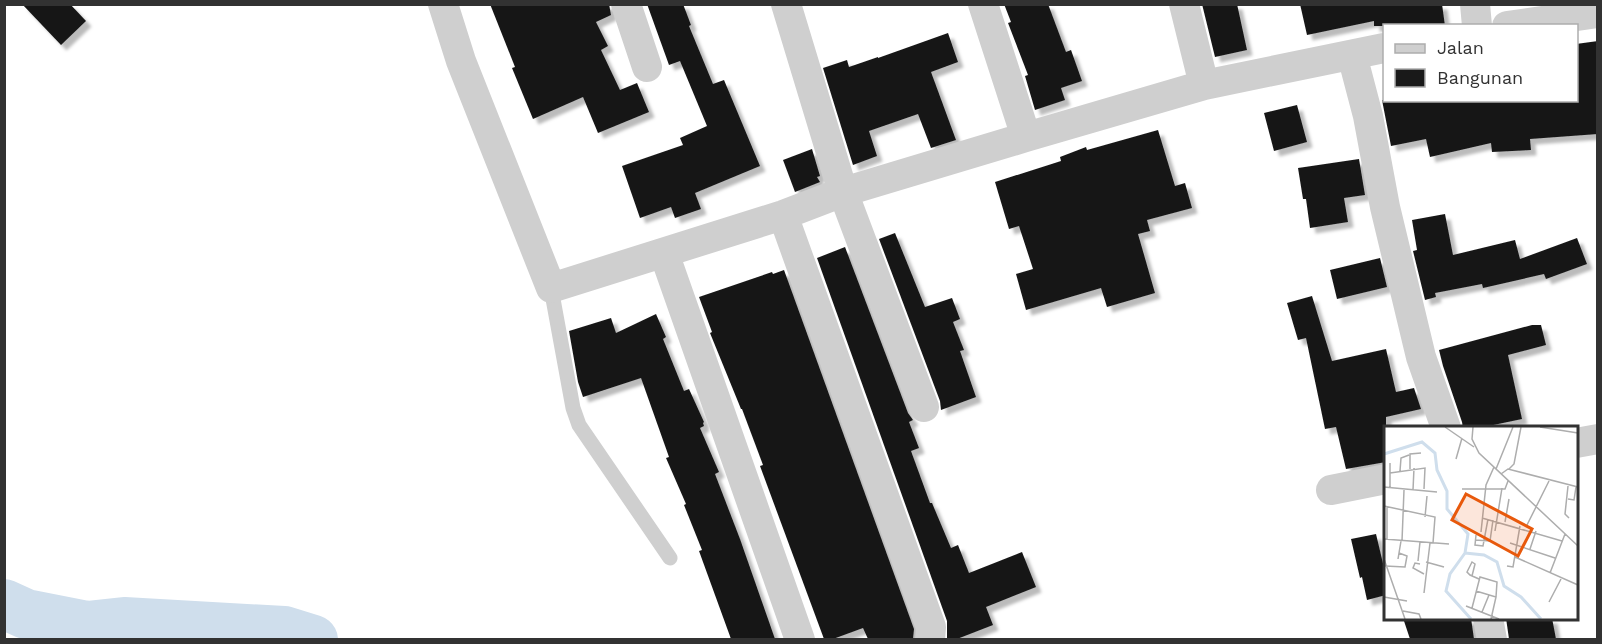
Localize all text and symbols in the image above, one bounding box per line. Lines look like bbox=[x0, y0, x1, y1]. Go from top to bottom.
legend bbox=[1383, 24, 1578, 102]
text: Jalan bbox=[1437, 37, 1484, 58]
text: Bangunan bbox=[1437, 67, 1523, 88]
inset map bbox=[1384, 426, 1578, 620]

